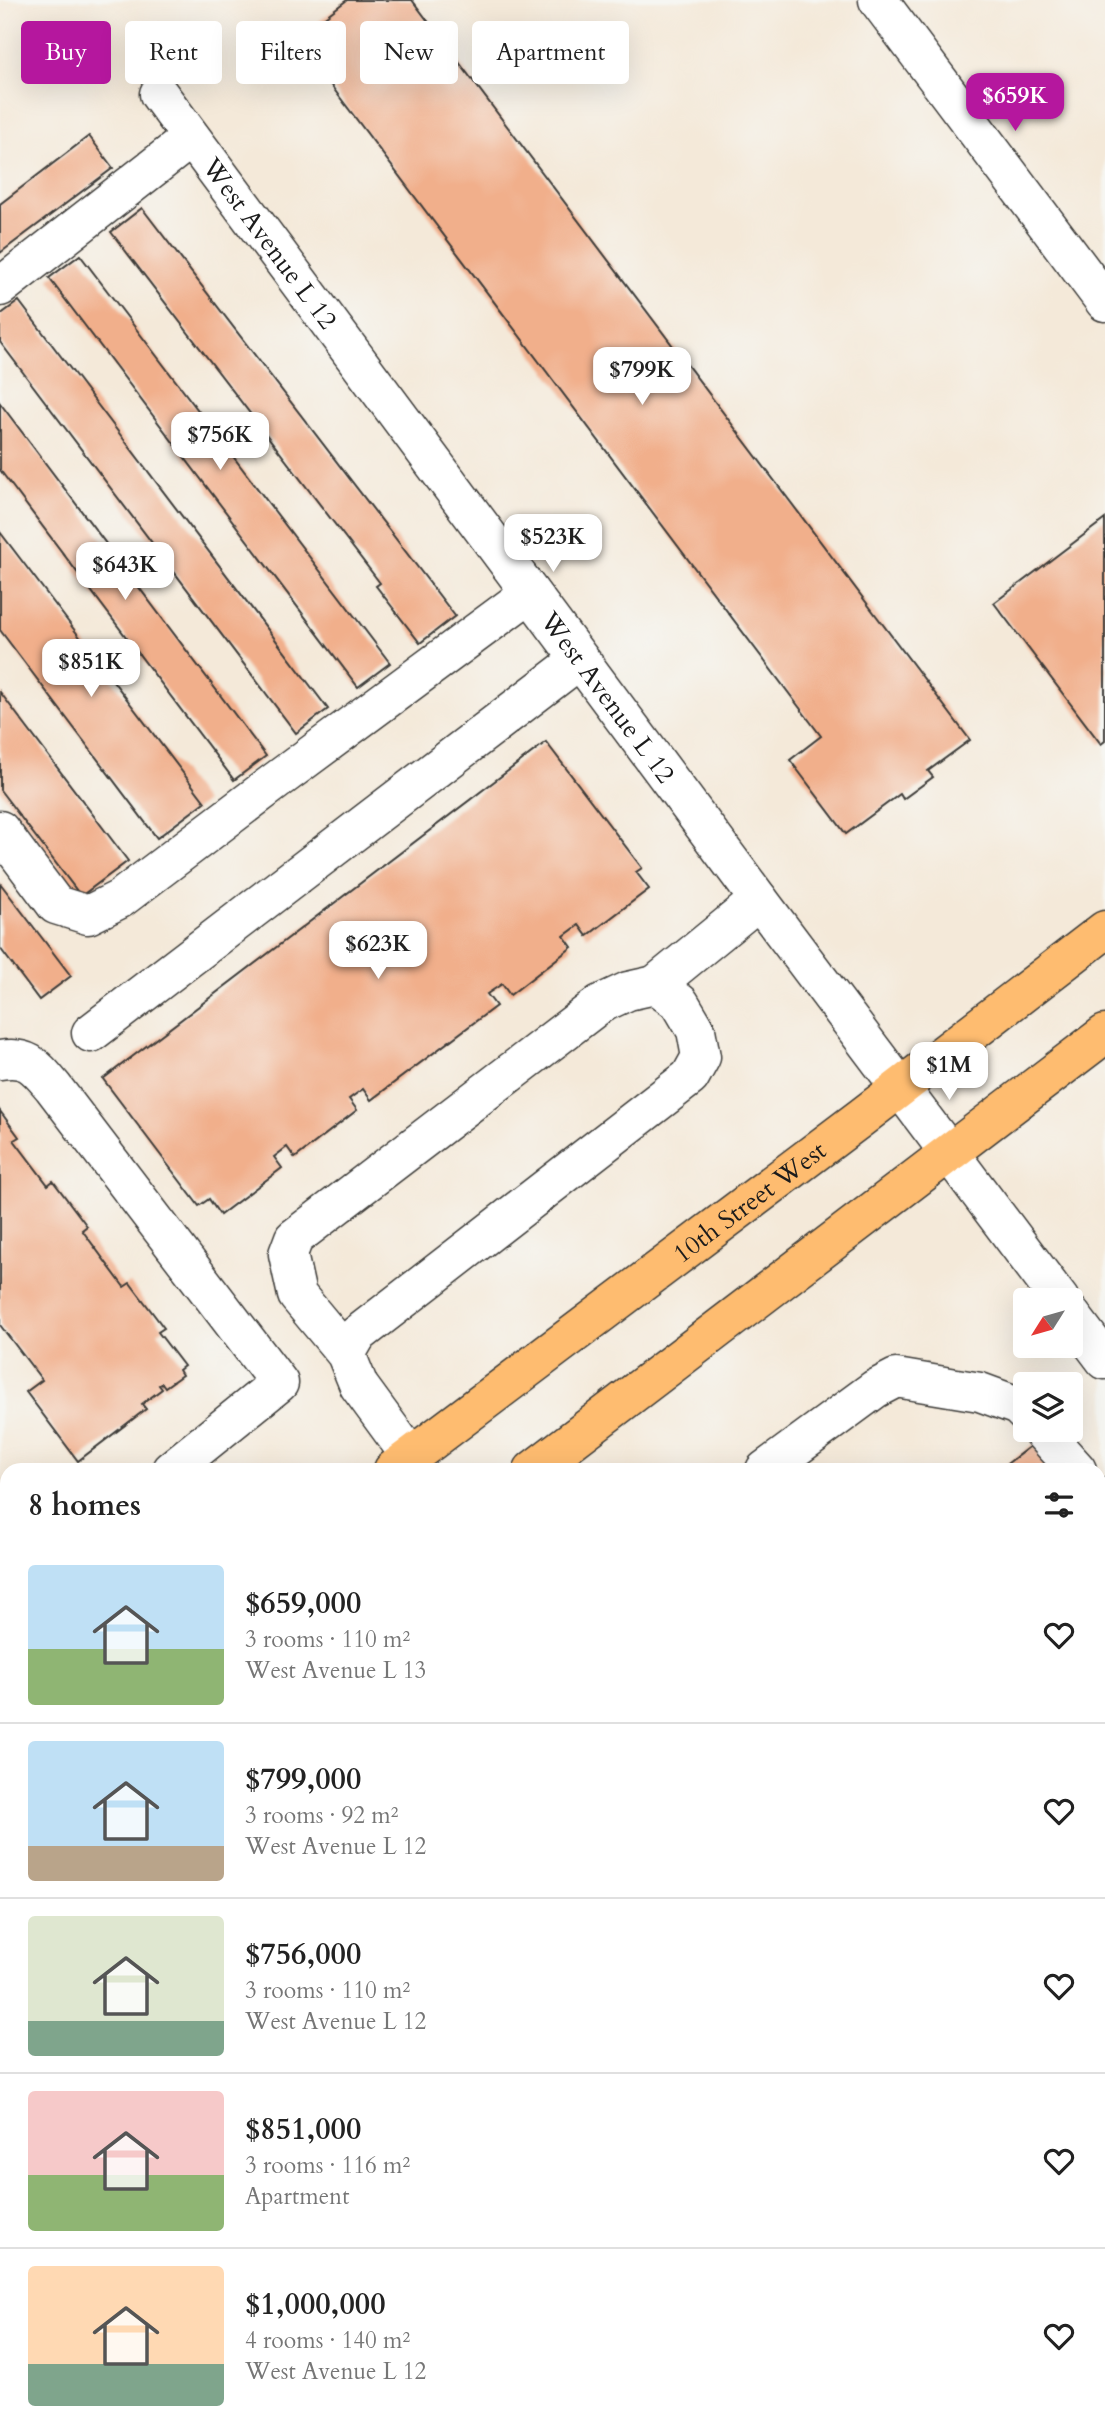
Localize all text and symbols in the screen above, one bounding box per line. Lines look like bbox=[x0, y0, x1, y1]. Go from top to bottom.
chip: Buy bbox=[21, 21, 111, 84]
chip: Rent bbox=[125, 21, 222, 84]
chip: Filters bbox=[236, 21, 346, 84]
chip: New bbox=[360, 21, 458, 84]
chip: Apartment bbox=[472, 21, 629, 84]
pin: $659K bbox=[966, 74, 1064, 133]
text: $659K bbox=[982, 80, 1048, 111]
street label: West Avenue L 12 bbox=[194, 150, 345, 336]
pin: $799K bbox=[593, 348, 691, 407]
text: $799K bbox=[609, 354, 675, 385]
pin: $756K bbox=[171, 412, 269, 472]
text: $756K bbox=[187, 419, 253, 450]
pin: $523K bbox=[504, 514, 602, 574]
text: $523K bbox=[520, 521, 586, 552]
pin: $643K bbox=[76, 542, 174, 602]
text: $643K bbox=[92, 549, 158, 580]
street label: West Avenue L 12 bbox=[532, 604, 683, 790]
pin: $851K bbox=[42, 640, 140, 699]
text: $851K bbox=[58, 646, 124, 677]
pin: $623K bbox=[329, 922, 427, 981]
text: $623K bbox=[345, 928, 411, 959]
pin: $1M bbox=[915, 1042, 983, 1102]
text: $1M bbox=[926, 1049, 972, 1080]
street label: 10th Street West bbox=[666, 1133, 833, 1271]
north arrow bbox=[1013, 1288, 1083, 1358]
map controls bbox=[1013, 1288, 1083, 1442]
button: layers bbox=[1013, 1372, 1083, 1442]
text: 8 homes bbox=[28, 1485, 141, 1526]
icon: filters bbox=[1040, 1486, 1078, 1524]
text: $659,000 bbox=[245, 1583, 361, 1624]
icon: home bbox=[84, 1593, 168, 1677]
icon: heart bbox=[1040, 1616, 1078, 1654]
text: 3 rooms · 110 m² bbox=[245, 1624, 410, 1655]
text: West Avenue L 13 bbox=[245, 1655, 426, 1686]
text: $799,000 bbox=[245, 1759, 361, 1800]
icon: home bbox=[84, 1769, 168, 1853]
icon: heart bbox=[1040, 1792, 1078, 1830]
text: 3 rooms · 92 m² bbox=[245, 1800, 398, 1831]
text: West Avenue L 12 bbox=[245, 1831, 426, 1862]
text: $756,000 bbox=[245, 1934, 361, 1975]
icon: home bbox=[84, 1944, 168, 2028]
icon: heart bbox=[1040, 1967, 1078, 2005]
text: 3 rooms · 110 m² bbox=[245, 1975, 410, 2006]
text: West Avenue L 12 bbox=[245, 2006, 426, 2037]
text: $851,000 bbox=[245, 2109, 361, 2150]
icon: home bbox=[84, 2119, 168, 2203]
icon: heart bbox=[1040, 2142, 1078, 2180]
text: 3 rooms · 116 m² bbox=[245, 2150, 410, 2181]
text: Apartment bbox=[245, 2181, 349, 2212]
text: $1,000,000 bbox=[245, 2284, 386, 2325]
icon: home bbox=[84, 2294, 168, 2378]
icon: heart bbox=[1040, 2317, 1078, 2355]
text: 4 rooms · 140 m² bbox=[245, 2325, 410, 2356]
text: West Avenue L 12 bbox=[245, 2356, 426, 2387]

